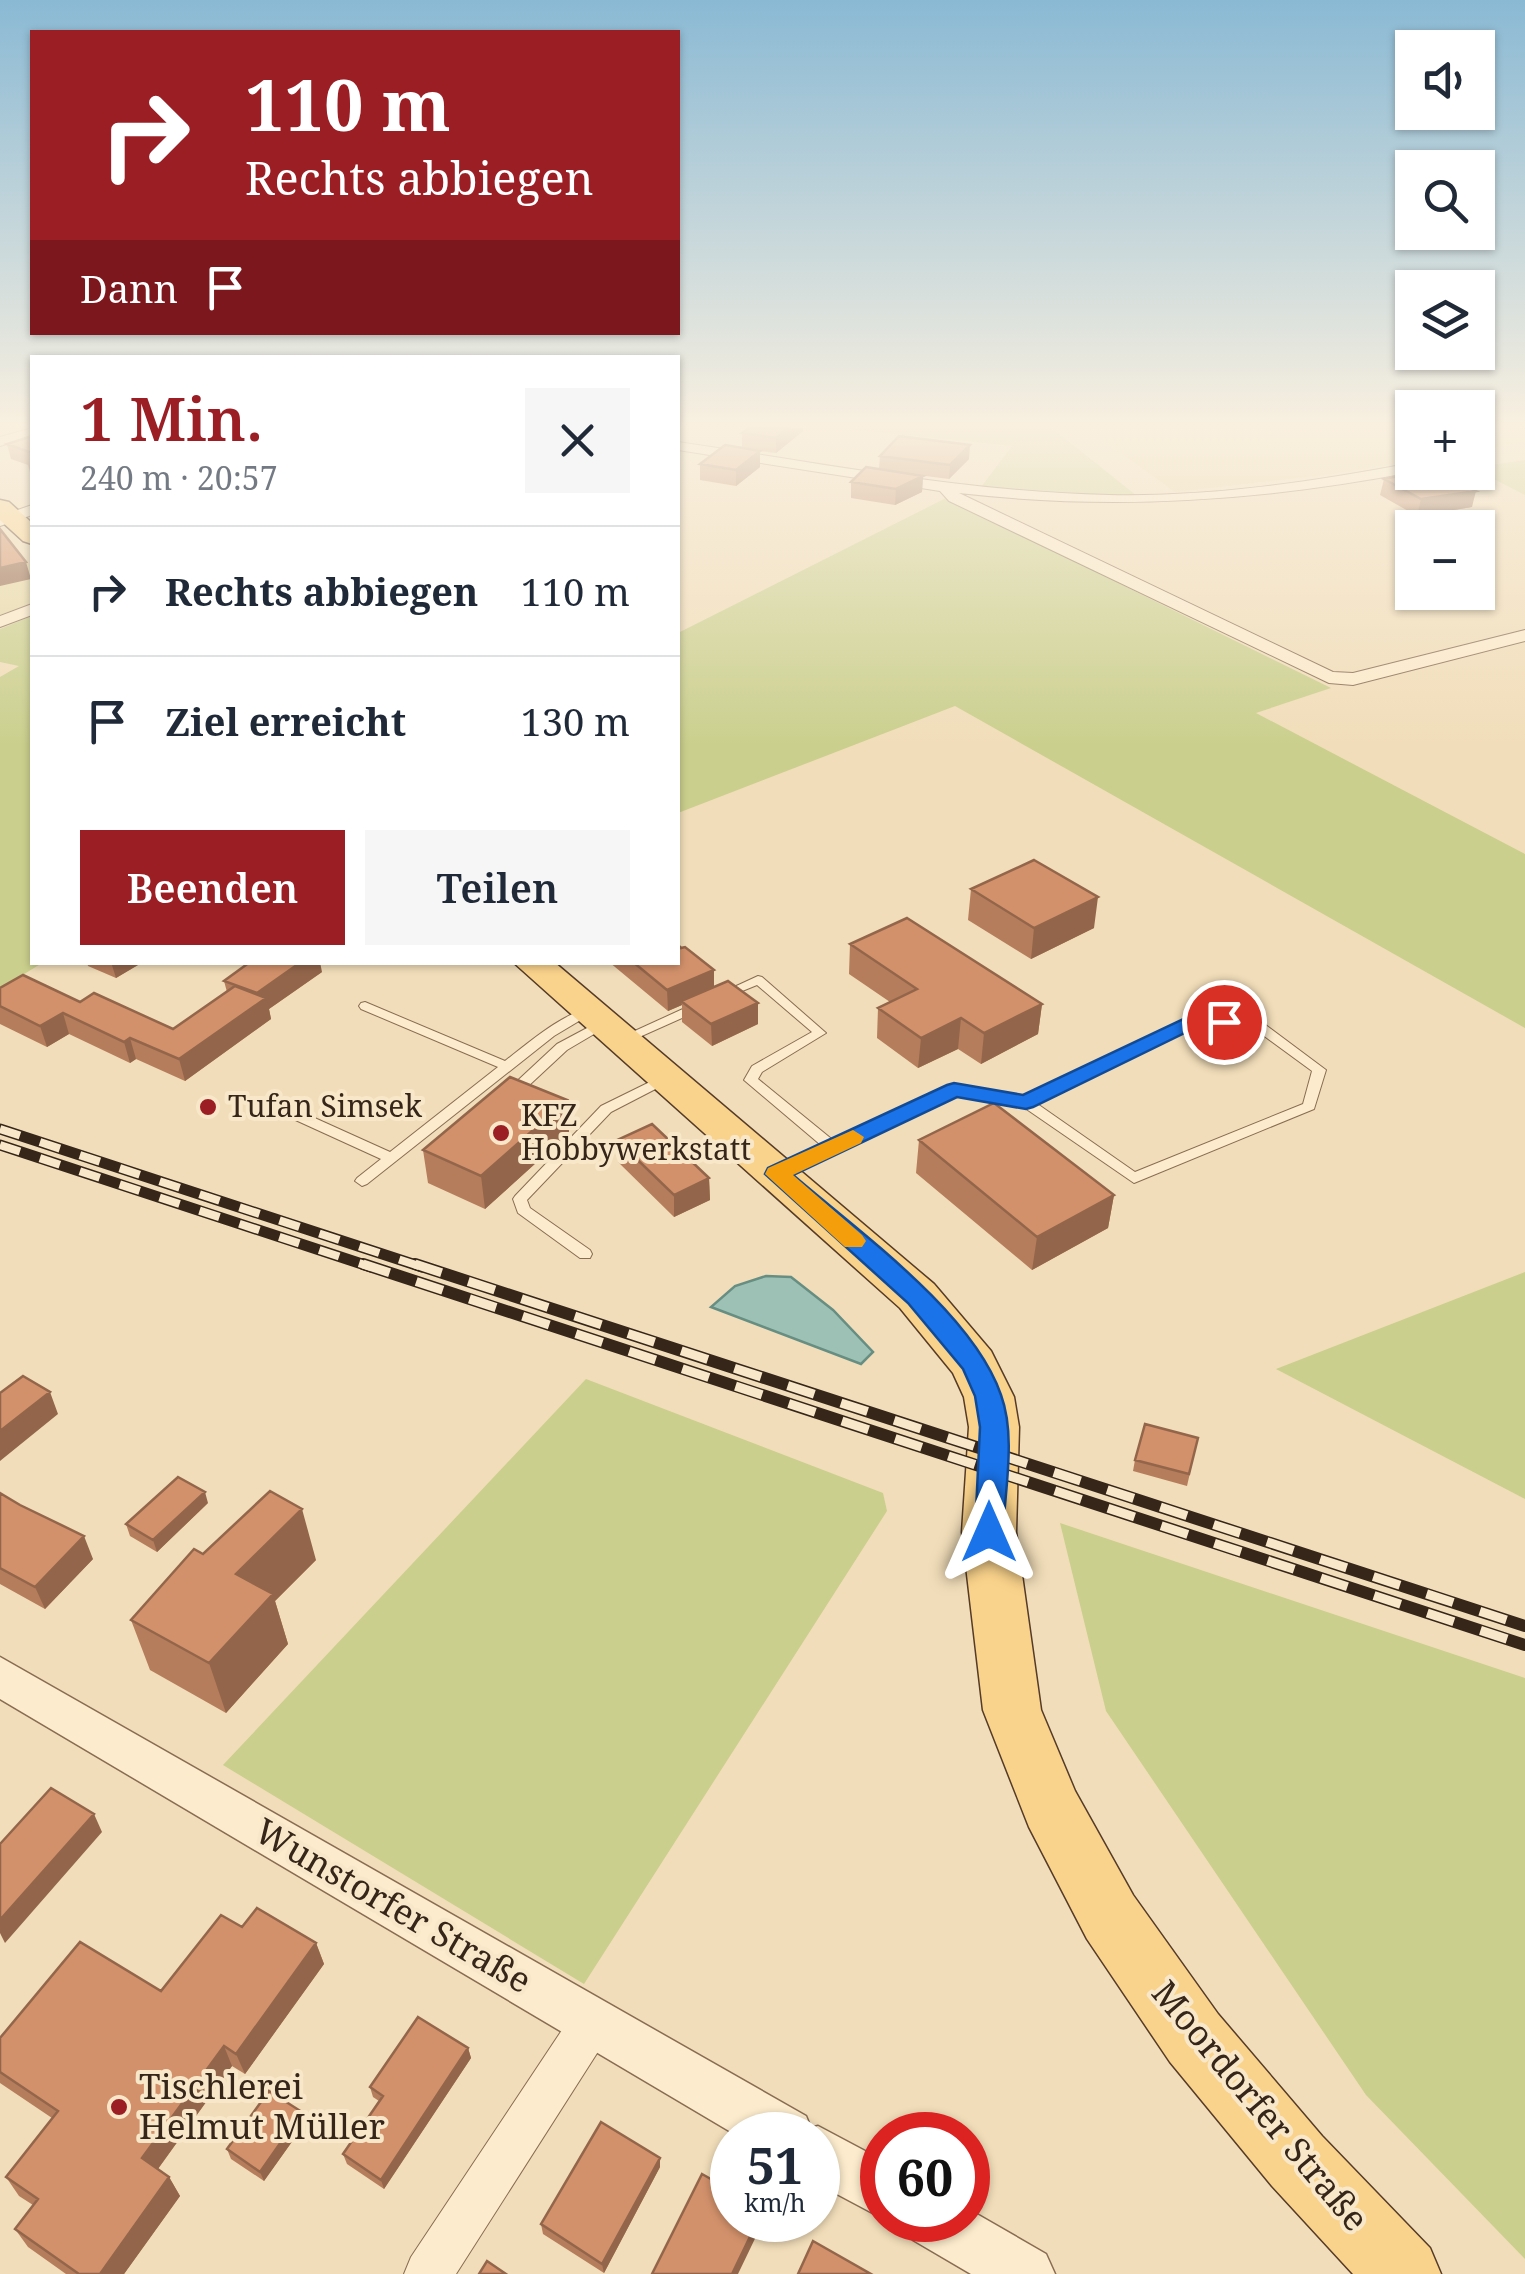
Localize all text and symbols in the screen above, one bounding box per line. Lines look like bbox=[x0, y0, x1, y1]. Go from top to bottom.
map controls bbox=[1395, 30, 1495, 610]
button: sound bbox=[1395, 30, 1495, 130]
text: 110 m bbox=[245, 56, 451, 152]
icon: right bbox=[80, 70, 210, 200]
text: Rechts abbiegen bbox=[245, 147, 594, 208]
button: search bbox=[1395, 150, 1495, 250]
icon: arrive bbox=[198, 260, 253, 315]
text: Dann bbox=[80, 262, 178, 314]
button: layers bbox=[1395, 270, 1495, 370]
text: 1 Min. bbox=[80, 377, 263, 459]
button: close bbox=[525, 388, 630, 493]
button: + bbox=[1395, 390, 1495, 490]
text: 240 m · 20:57 bbox=[80, 456, 278, 499]
button: − bbox=[1395, 510, 1495, 610]
icon: right bbox=[80, 564, 135, 619]
text: Rechts abbiegen bbox=[165, 565, 478, 617]
text: 110 m bbox=[520, 565, 630, 617]
icon: arrive bbox=[80, 694, 135, 749]
text: Ziel erreicht bbox=[165, 695, 406, 747]
text: 130 m bbox=[520, 695, 630, 747]
button: Beenden bbox=[80, 830, 345, 945]
button: Teilen bbox=[365, 830, 630, 945]
pin bbox=[1182, 980, 1267, 1065]
icon: arrive bbox=[1197, 995, 1252, 1050]
place label: Tufan Simsek bbox=[228, 1085, 422, 1126]
place label: KFZ Hobbywerkstatt bbox=[521, 1094, 751, 1169]
marker: Tufan Simsek bbox=[197, 1096, 219, 1118]
marker: KFZ Hobbywerkstatt bbox=[490, 1122, 512, 1144]
position arrow bbox=[937, 1480, 1041, 1584]
street label: Wunstorfer Straße bbox=[247, 1806, 540, 2003]
street label: Moordorfer Straße bbox=[1142, 1970, 1380, 2240]
place label: Tischlerei Helmut Müller bbox=[139, 2062, 385, 2149]
marker: Tischlerei Helmut Müller bbox=[108, 2096, 130, 2118]
speed limit sign: 60 bbox=[860, 2112, 990, 2242]
text: 51 bbox=[747, 2131, 803, 2199]
text: km/h bbox=[744, 2185, 806, 2219]

